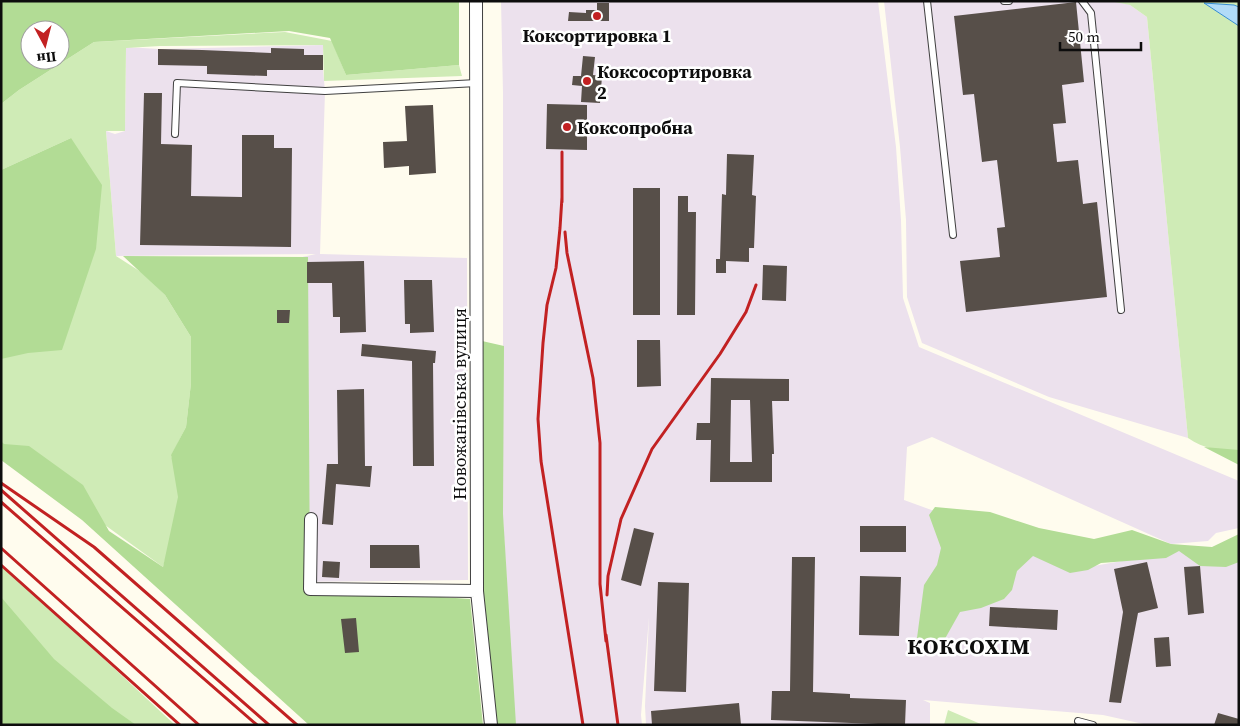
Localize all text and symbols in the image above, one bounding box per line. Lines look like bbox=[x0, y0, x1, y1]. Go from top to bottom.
marker: Коксортировка 1 bbox=[591, 10, 603, 22]
north arrow bbox=[20, 20, 70, 70]
scale bar bbox=[1060, 20, 1141, 52]
place label: Коксортировка 1 bbox=[523, 23, 671, 48]
text: 50 m bbox=[1068, 26, 1100, 47]
text: Пн bbox=[36, 47, 58, 69]
place label: Коксосортировка 2 bbox=[597, 59, 752, 105]
marker: Коксосортировка 2 bbox=[581, 75, 593, 87]
place label: Коксопробна bbox=[577, 115, 693, 140]
marker: Коксопробна bbox=[561, 121, 573, 133]
street label: Новожанівська вулиця bbox=[447, 308, 472, 500]
district label: КОКСОХІМ bbox=[907, 631, 1031, 661]

